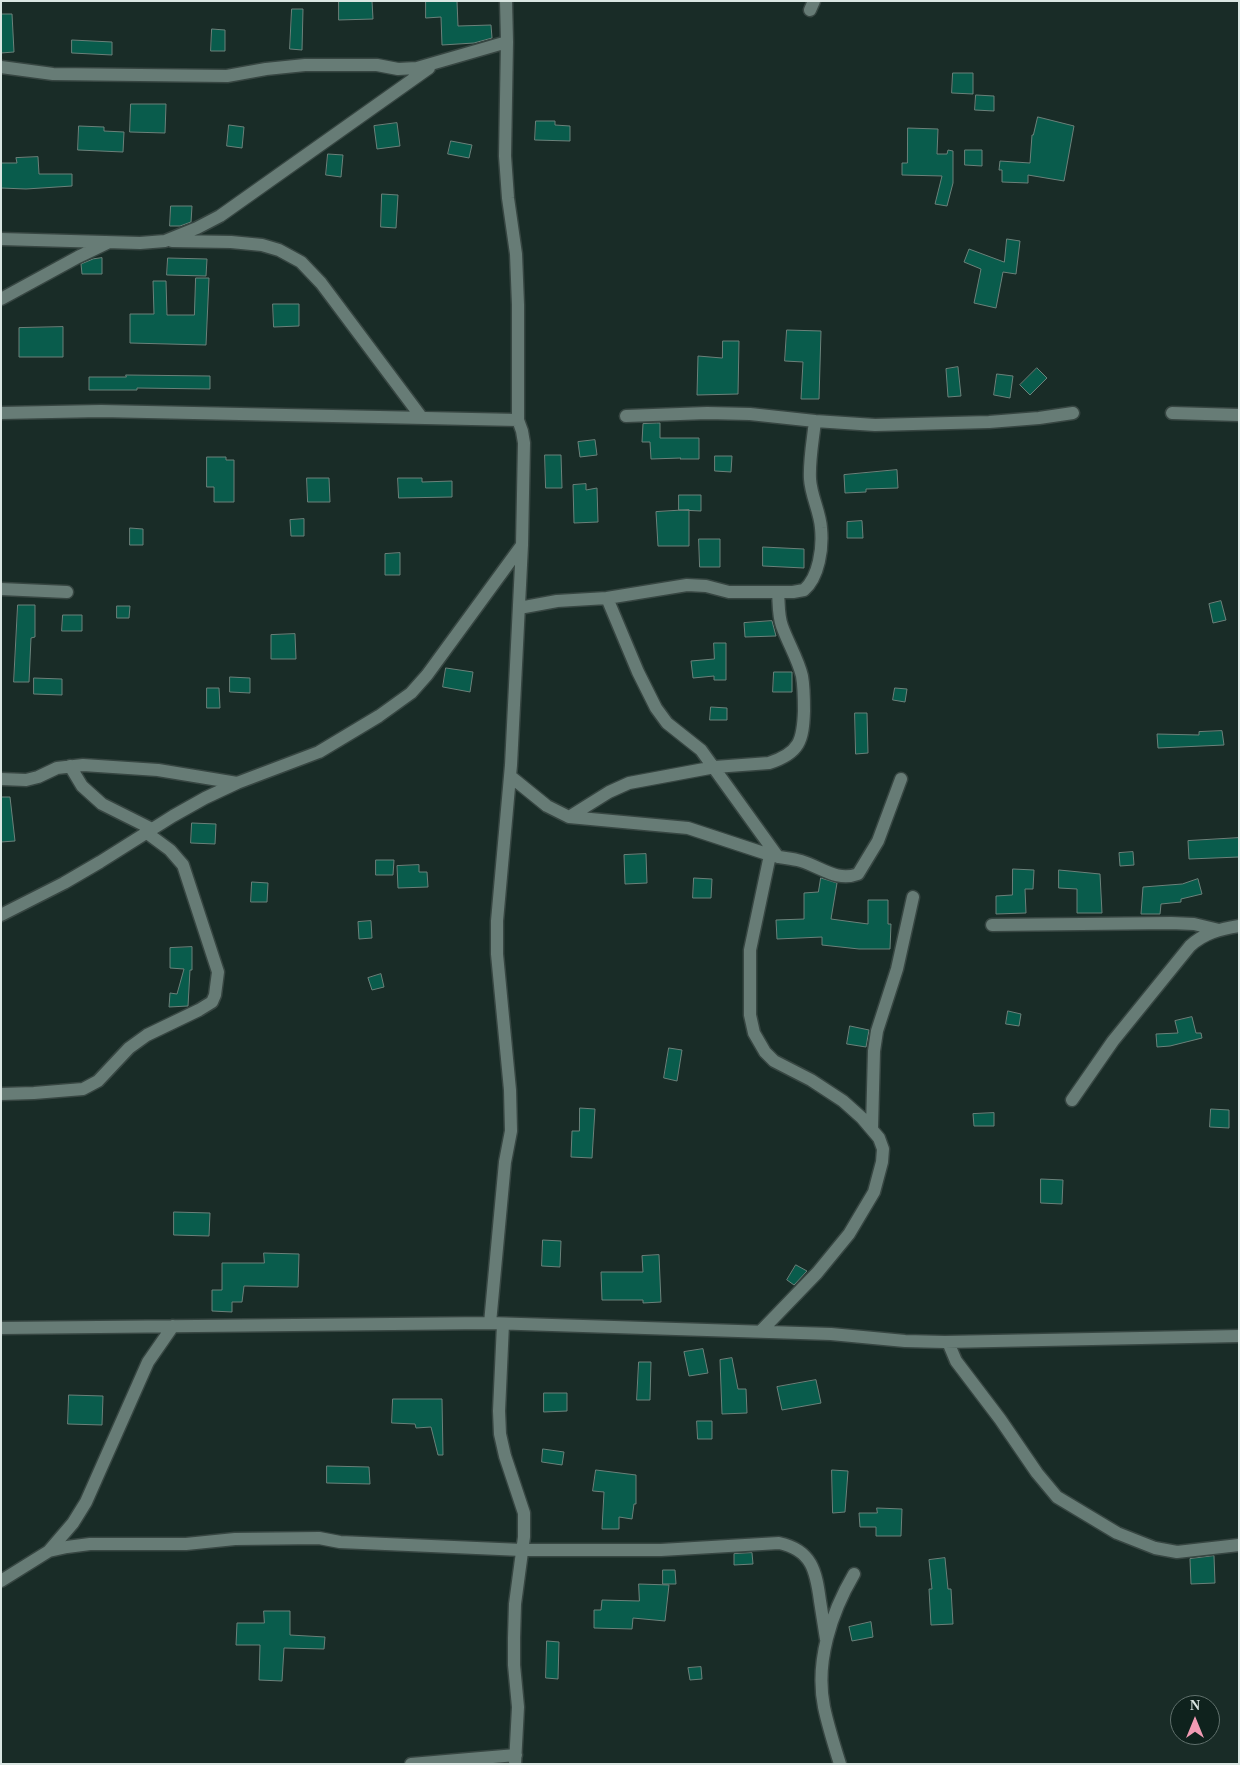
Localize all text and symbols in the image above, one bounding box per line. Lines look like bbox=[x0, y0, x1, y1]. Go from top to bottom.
north arrow bbox=[1170, 1695, 1220, 1745]
text: N bbox=[1190, 1698, 1200, 1713]

